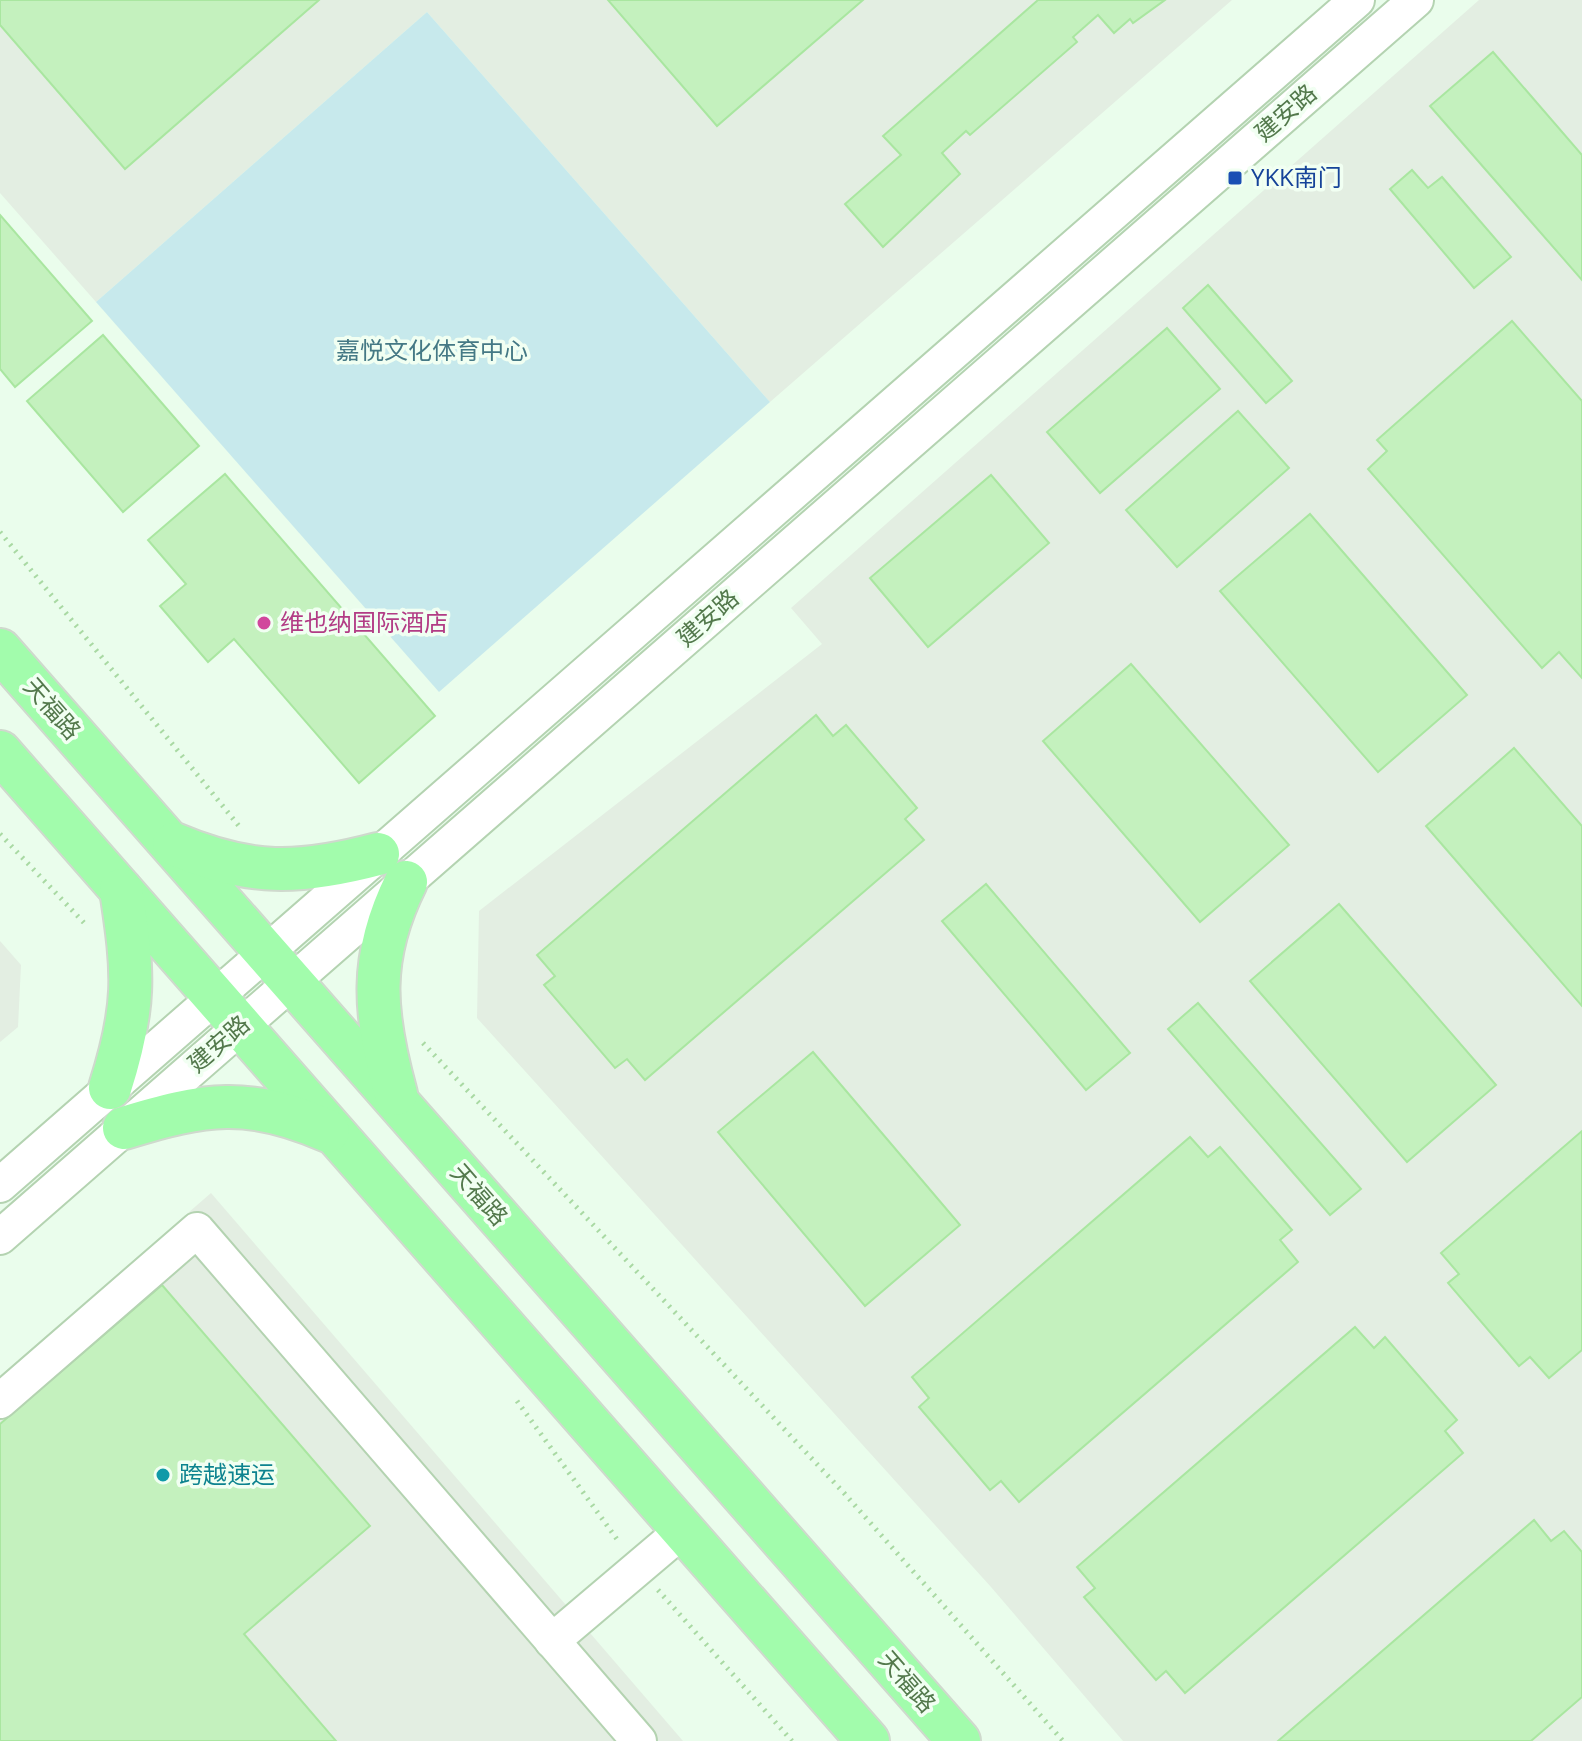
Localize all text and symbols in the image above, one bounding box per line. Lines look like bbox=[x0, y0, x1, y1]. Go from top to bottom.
street label: 建安路 bbox=[1247, 76, 1323, 148]
place label: YKK南门 bbox=[1251, 160, 1342, 193]
marker: YKK南门 bbox=[1226, 169, 1244, 187]
park label: 嘉悦文化体育中心 bbox=[336, 333, 528, 366]
street label: 建安路 bbox=[669, 581, 745, 653]
place label: 维也纳国际酒店 bbox=[280, 605, 448, 638]
marker: 维也纳国际酒店 bbox=[255, 614, 273, 632]
street label: 天福路 bbox=[17, 670, 89, 746]
street label: 建安路 bbox=[180, 1007, 256, 1079]
street label: 天福路 bbox=[444, 1156, 516, 1232]
place label: 跨越速运 bbox=[179, 1457, 275, 1490]
marker: 跨越速运 bbox=[154, 1466, 172, 1484]
street label: 天福路 bbox=[872, 1643, 944, 1719]

